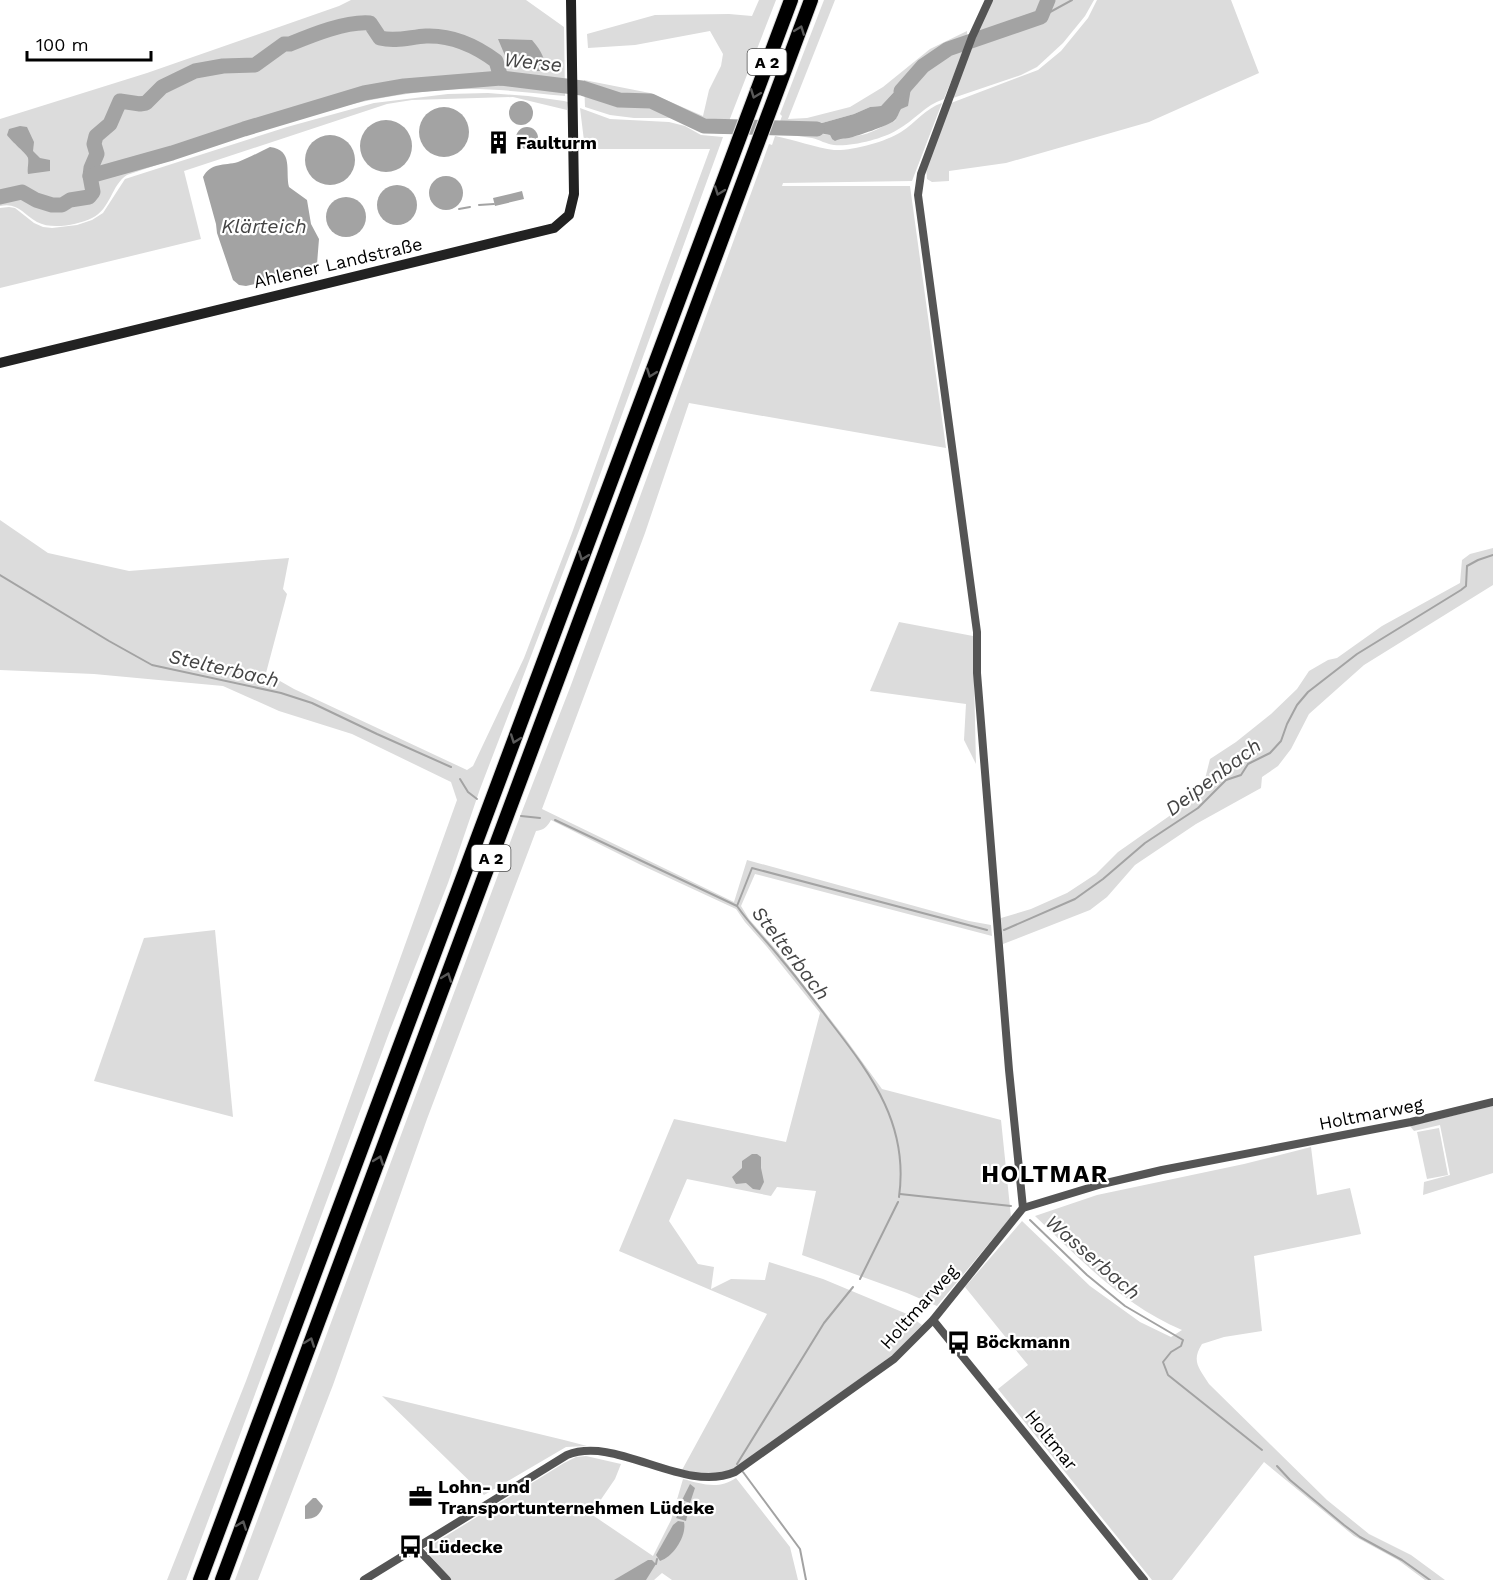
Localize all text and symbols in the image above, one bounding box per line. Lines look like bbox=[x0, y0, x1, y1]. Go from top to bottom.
scale bar bbox=[27, 24, 152, 62]
one-way arrow bbox=[793, 25, 805, 36]
text: 100 m bbox=[36, 34, 89, 55]
water label: Werse bbox=[503, 47, 563, 77]
road number: A 2 bbox=[748, 49, 786, 75]
one-way arrow bbox=[750, 88, 762, 99]
building icon: Faulturm bbox=[485, 130, 511, 156]
place label: Faulturm bbox=[516, 132, 597, 153]
one-way arrow bbox=[714, 185, 726, 196]
water label: Klärteich bbox=[221, 214, 307, 238]
street label: Ahlener Landstraße bbox=[251, 233, 424, 292]
one-way arrow bbox=[646, 367, 658, 378]
one-way arrow bbox=[577, 550, 590, 561]
water label: Stelterbach bbox=[166, 644, 282, 692]
one-way arrow bbox=[509, 733, 522, 744]
water label: Deipenbach bbox=[1160, 733, 1266, 821]
road number: A 2 bbox=[472, 845, 510, 871]
water label: Stelterbach bbox=[747, 901, 835, 1005]
one-way arrow bbox=[439, 972, 452, 983]
street label: Holtmarweg bbox=[1317, 1093, 1425, 1134]
one-way arrow bbox=[371, 1155, 384, 1166]
district label: HOLTMAR bbox=[981, 1160, 1109, 1188]
water label: Wasserbach bbox=[1041, 1209, 1145, 1305]
street label: Holtmarweg bbox=[875, 1260, 962, 1353]
bus stop icon: Böckmann bbox=[945, 1329, 971, 1355]
place label: Böckmann bbox=[976, 1331, 1070, 1352]
one-way arrow bbox=[303, 1338, 316, 1348]
street label: Holtmar bbox=[1021, 1405, 1082, 1474]
place label: Lohn- und Transportunternehmen Lüdeke bbox=[438, 1476, 714, 1518]
office icon: Lohn- und Transportunternehmen Lüdeke bbox=[407, 1484, 433, 1510]
one-way arrow bbox=[235, 1520, 248, 1531]
bus stop icon: Lüdecke bbox=[397, 1534, 423, 1560]
place label: Lüdecke bbox=[428, 1536, 503, 1557]

